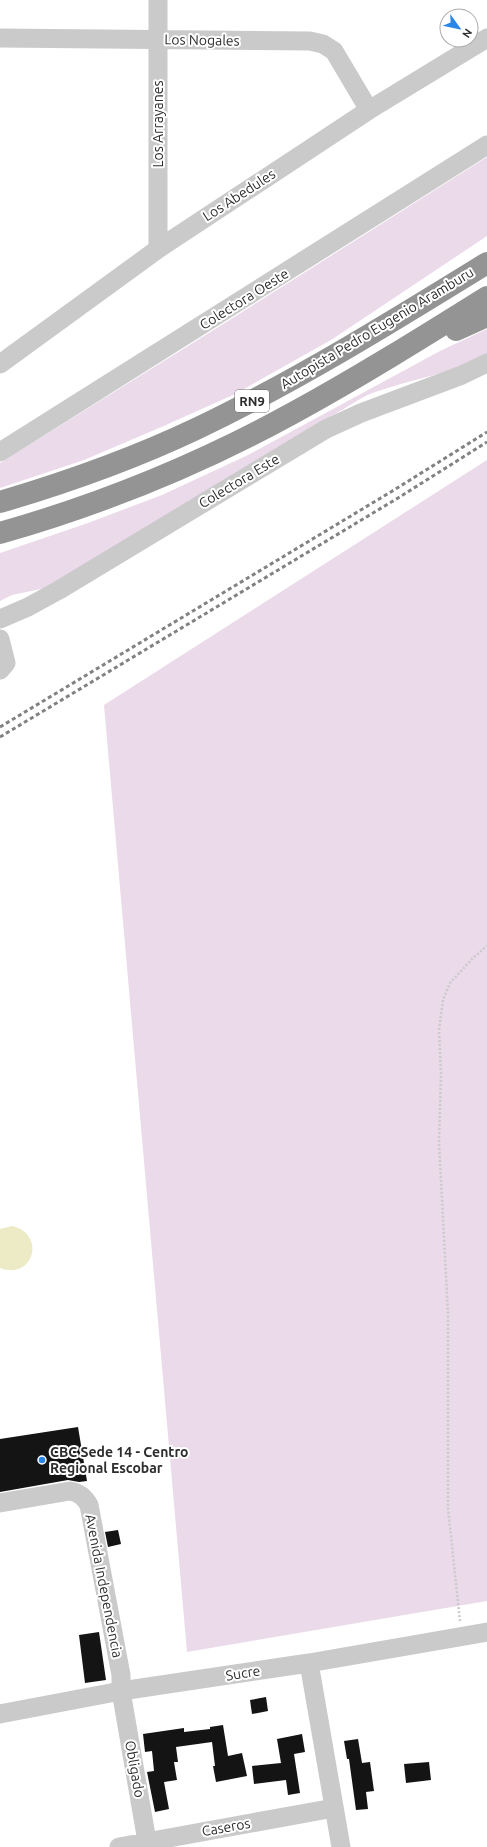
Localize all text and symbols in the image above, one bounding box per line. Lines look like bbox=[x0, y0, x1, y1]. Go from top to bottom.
north arrow bbox=[439, 8, 479, 48]
text: N bbox=[460, 27, 475, 40]
street label: Los Nogales bbox=[164, 31, 240, 49]
street label: Los Arrayanes bbox=[150, 80, 166, 168]
street label: Los Abedules bbox=[200, 166, 278, 224]
street label: Autopista Pedro Eugenio Aramburu bbox=[278, 264, 476, 392]
street label: Colectora Oeste bbox=[197, 265, 291, 333]
road number: RN9 bbox=[235, 390, 269, 412]
street label: Colectora Este bbox=[196, 451, 282, 511]
place label: CBC Sede 14 - Centro Regional Escobar bbox=[50, 1444, 188, 1476]
marker: CBC Sede 14 - Centro Regional Escobar bbox=[37, 1455, 47, 1465]
street label: Avenida Independencia bbox=[82, 1513, 126, 1659]
street label: Sucre bbox=[225, 1662, 261, 1684]
street label: Obligado bbox=[122, 1739, 148, 1799]
street label: Caseros bbox=[200, 1815, 252, 1839]

